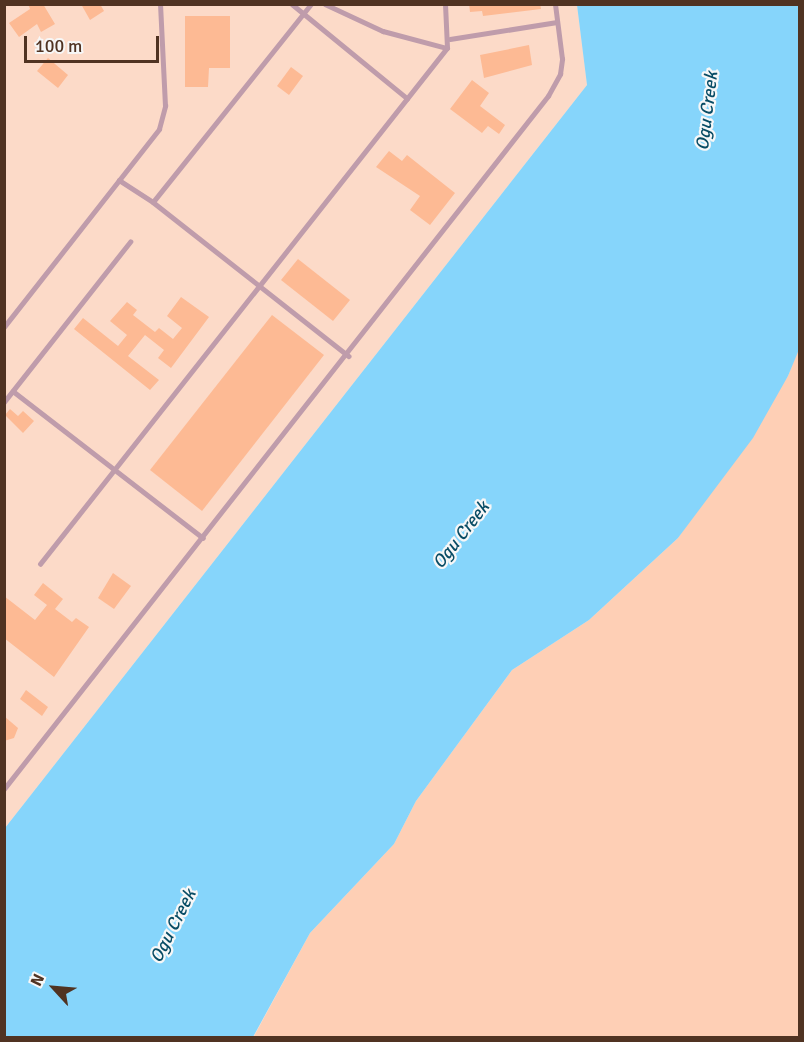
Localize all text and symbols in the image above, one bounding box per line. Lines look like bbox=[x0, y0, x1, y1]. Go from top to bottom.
scale bar bbox=[27, 24, 162, 62]
text: 100 m bbox=[35, 35, 82, 57]
water label: Ogu Creek bbox=[691, 70, 723, 152]
water label: Ogu Creek bbox=[428, 497, 494, 573]
water label: Ogu Creek bbox=[145, 886, 201, 966]
north arrow bbox=[24, 958, 84, 1018]
text: N bbox=[26, 971, 49, 990]

